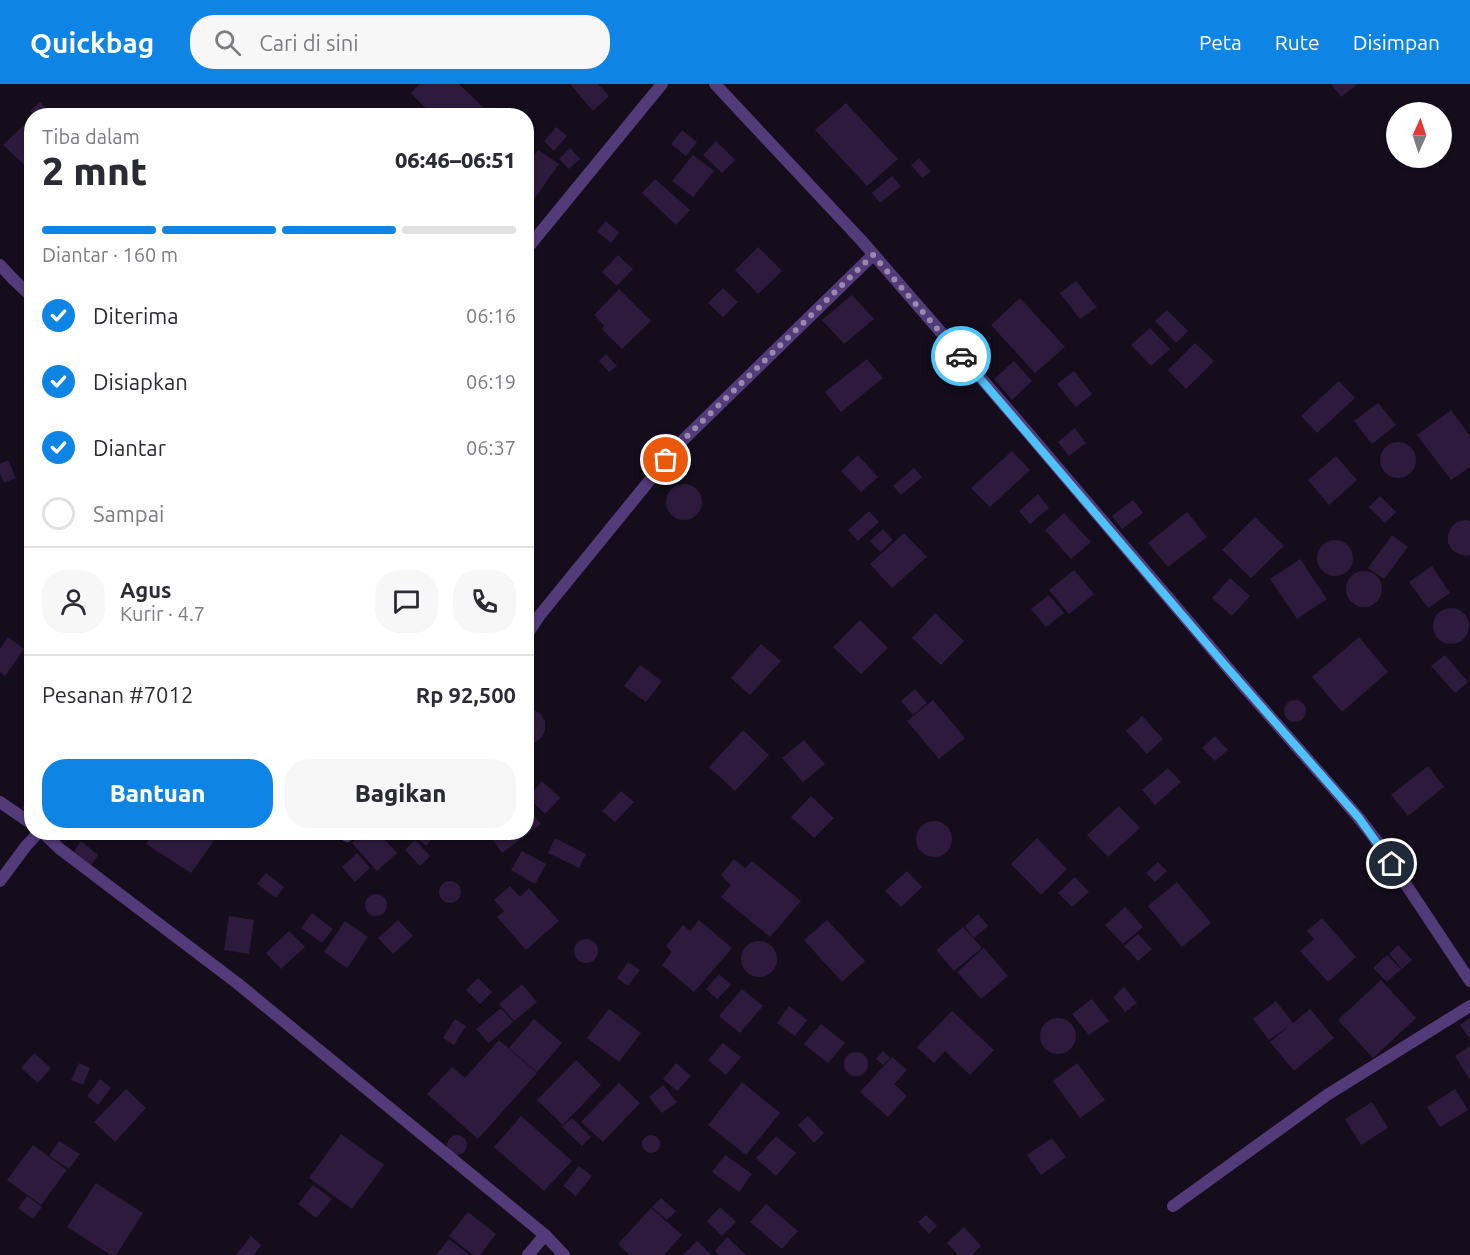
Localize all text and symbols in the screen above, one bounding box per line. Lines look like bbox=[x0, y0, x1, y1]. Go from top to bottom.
search box bbox=[190, 15, 610, 69]
icon: search bbox=[211, 26, 244, 59]
text: Quickbag bbox=[30, 27, 154, 58]
text: Cari di sini bbox=[259, 30, 359, 55]
text: Peta bbox=[1199, 30, 1242, 54]
text: Rute bbox=[1275, 30, 1320, 54]
text: Disimpan bbox=[1353, 30, 1440, 54]
north arrow bbox=[1386, 102, 1452, 168]
map controls bbox=[1386, 102, 1452, 168]
text: Tiba dalam bbox=[42, 125, 140, 148]
text: 06:46–06:51 bbox=[395, 147, 516, 172]
text: 2 mnt bbox=[42, 149, 147, 192]
text: Diantar · 160 m bbox=[42, 243, 178, 266]
icon: check bbox=[42, 299, 75, 332]
text: Diterima bbox=[93, 303, 179, 328]
text: 06:16 bbox=[466, 304, 516, 327]
courier bbox=[931, 326, 991, 386]
icon: car bbox=[945, 340, 978, 373]
icon: check bbox=[42, 365, 75, 398]
text: Disiapkan bbox=[93, 369, 188, 394]
text: 06:19 bbox=[466, 370, 516, 393]
icon: check bbox=[42, 431, 75, 464]
pin bbox=[640, 434, 691, 485]
text: Diantar bbox=[93, 435, 166, 460]
text: 06:37 bbox=[466, 436, 516, 459]
icon: bag bbox=[649, 443, 682, 476]
text: Sampai bbox=[93, 501, 164, 526]
button: person bbox=[42, 570, 105, 633]
button: chat bbox=[375, 570, 438, 633]
button: phone bbox=[453, 570, 516, 633]
text: Agus bbox=[120, 577, 172, 602]
text: Kurir · 4.7 bbox=[120, 602, 205, 625]
text: Pesanan #7012 bbox=[42, 682, 193, 707]
text: Rp 92,500 bbox=[416, 682, 516, 707]
button: Bantuan bbox=[42, 759, 273, 828]
button: Bagikan bbox=[285, 759, 516, 828]
pin bbox=[1366, 838, 1417, 889]
icon: home bbox=[1375, 847, 1408, 880]

